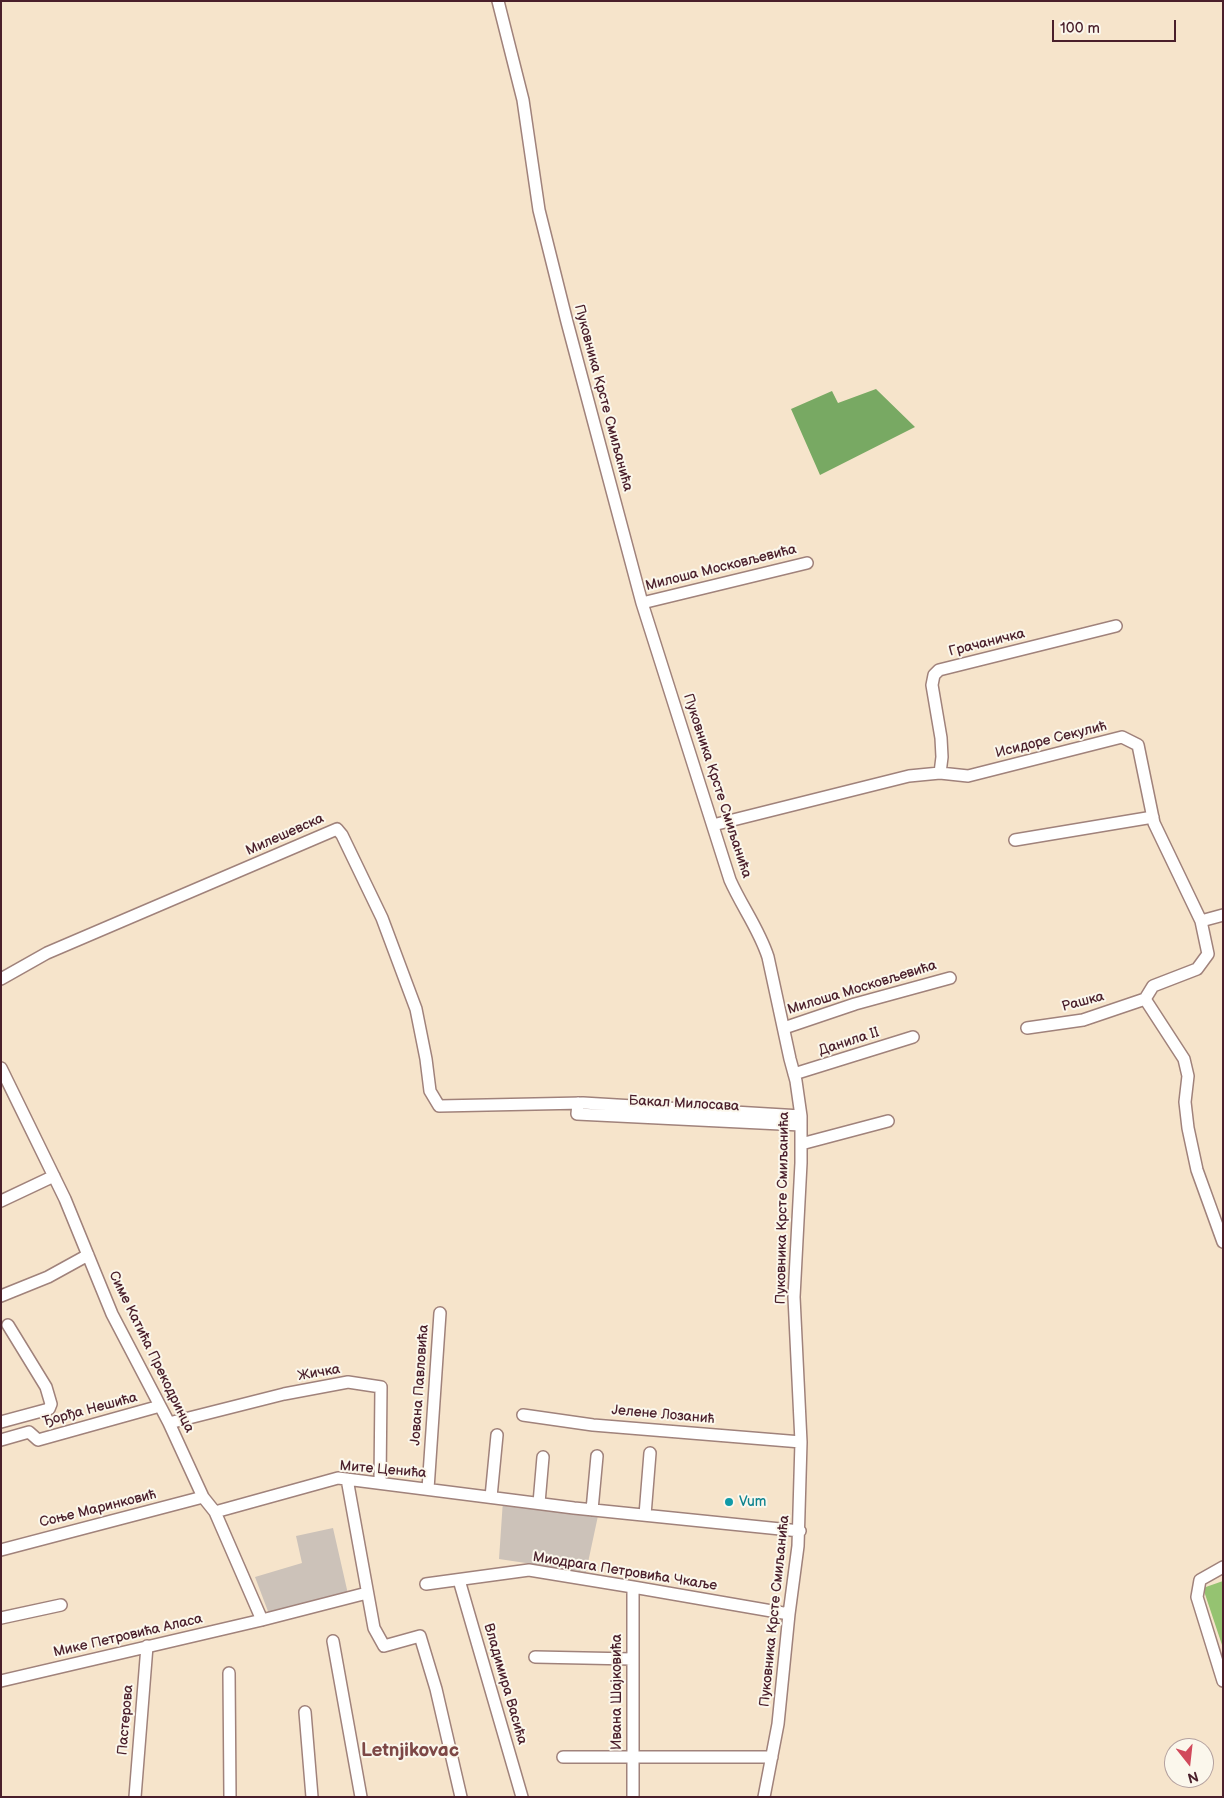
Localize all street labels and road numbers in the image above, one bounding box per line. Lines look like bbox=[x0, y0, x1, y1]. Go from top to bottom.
street label: Пуковника Крсте Смиљанића bbox=[570, 303, 636, 493]
street label: Милоша Московљевића bbox=[644, 541, 798, 595]
street label: Грачаничка bbox=[947, 625, 1027, 661]
street label: Пуковника Крсте Смиљанића bbox=[679, 692, 755, 880]
street label: Исидоре Секулић bbox=[994, 718, 1108, 762]
street label: Милешевска bbox=[243, 810, 327, 860]
street label: Милоша Московљевића bbox=[785, 957, 939, 1019]
street label: Рашка bbox=[1060, 988, 1106, 1016]
street label: Данила II bbox=[817, 1024, 881, 1060]
street label: Бакал Милосава bbox=[628, 1093, 740, 1115]
street label: Пуковника Крсте Смиљанића bbox=[773, 1111, 793, 1305]
street label: Симе Катића Прекодринца bbox=[104, 1268, 198, 1436]
street label: Јована Павловића bbox=[407, 1324, 433, 1446]
street label: Жичка bbox=[296, 1361, 342, 1385]
street label: Ђорђа Нешића bbox=[41, 1389, 139, 1431]
street label: Јелене Лозанић bbox=[611, 1402, 715, 1428]
street label: Мите Ценића bbox=[339, 1458, 427, 1482]
street label: Соње Маринковић bbox=[38, 1486, 158, 1532]
street label: Пуковника Крсте Смиљанића bbox=[757, 1514, 793, 1708]
street label: Миодрага Петровића Чкаље bbox=[532, 1549, 718, 1595]
street label: Мике Петровића Аласа bbox=[52, 1611, 204, 1661]
street label: Владимира Васића bbox=[480, 1621, 530, 1747]
street label: Ивана Шајковића bbox=[609, 1634, 625, 1750]
street label: Пастерова bbox=[115, 1684, 137, 1756]

